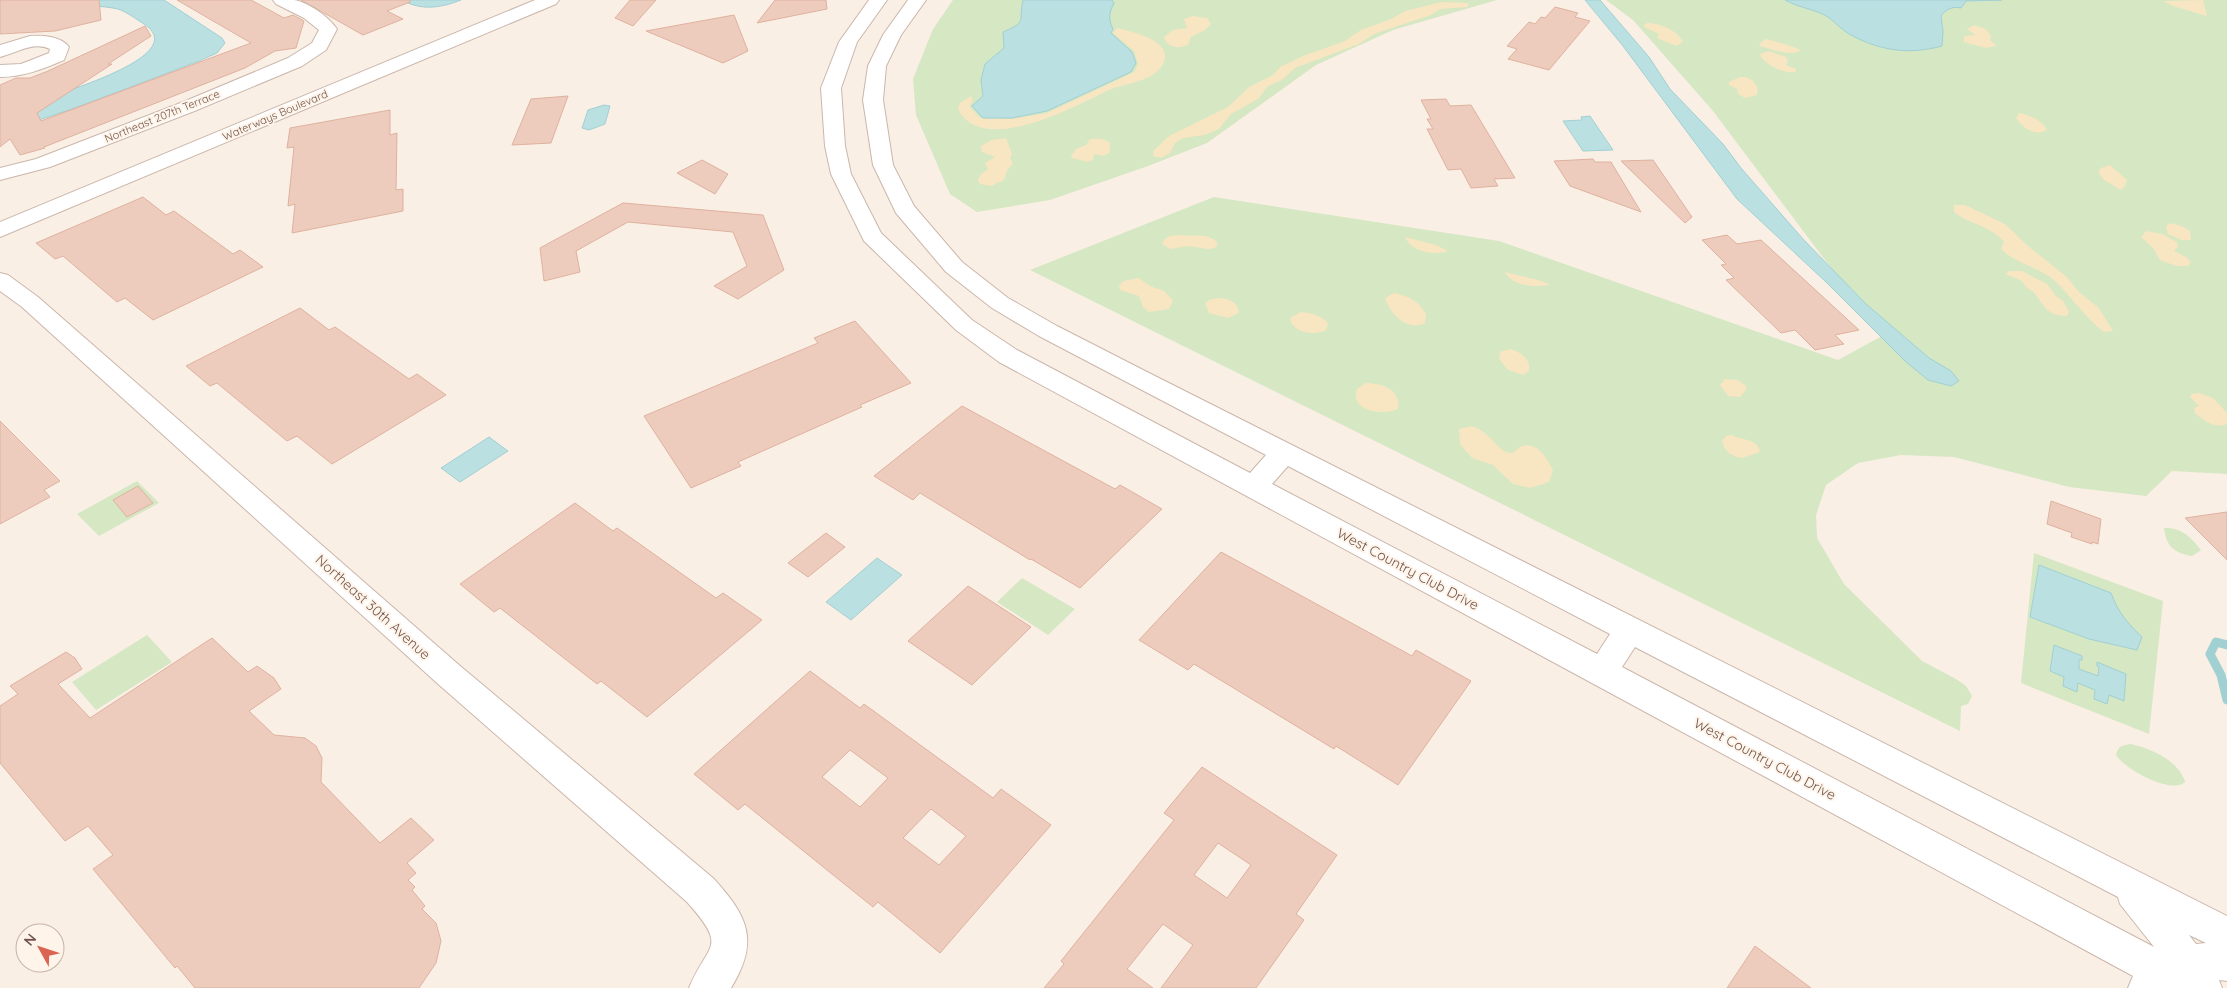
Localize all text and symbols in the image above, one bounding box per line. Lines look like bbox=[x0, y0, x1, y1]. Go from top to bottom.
street label: Waterways Boulevard bbox=[220, 86, 330, 144]
street label: Northeast 207th Terrace bbox=[102, 87, 222, 145]
street label: West Country Club Drive bbox=[1334, 524, 1482, 614]
street label: Northeast 30th Avenue bbox=[312, 551, 434, 663]
street label: West Country Club Drive bbox=[1691, 714, 1839, 804]
north arrow bbox=[15, 923, 65, 973]
text: N bbox=[20, 930, 40, 949]

